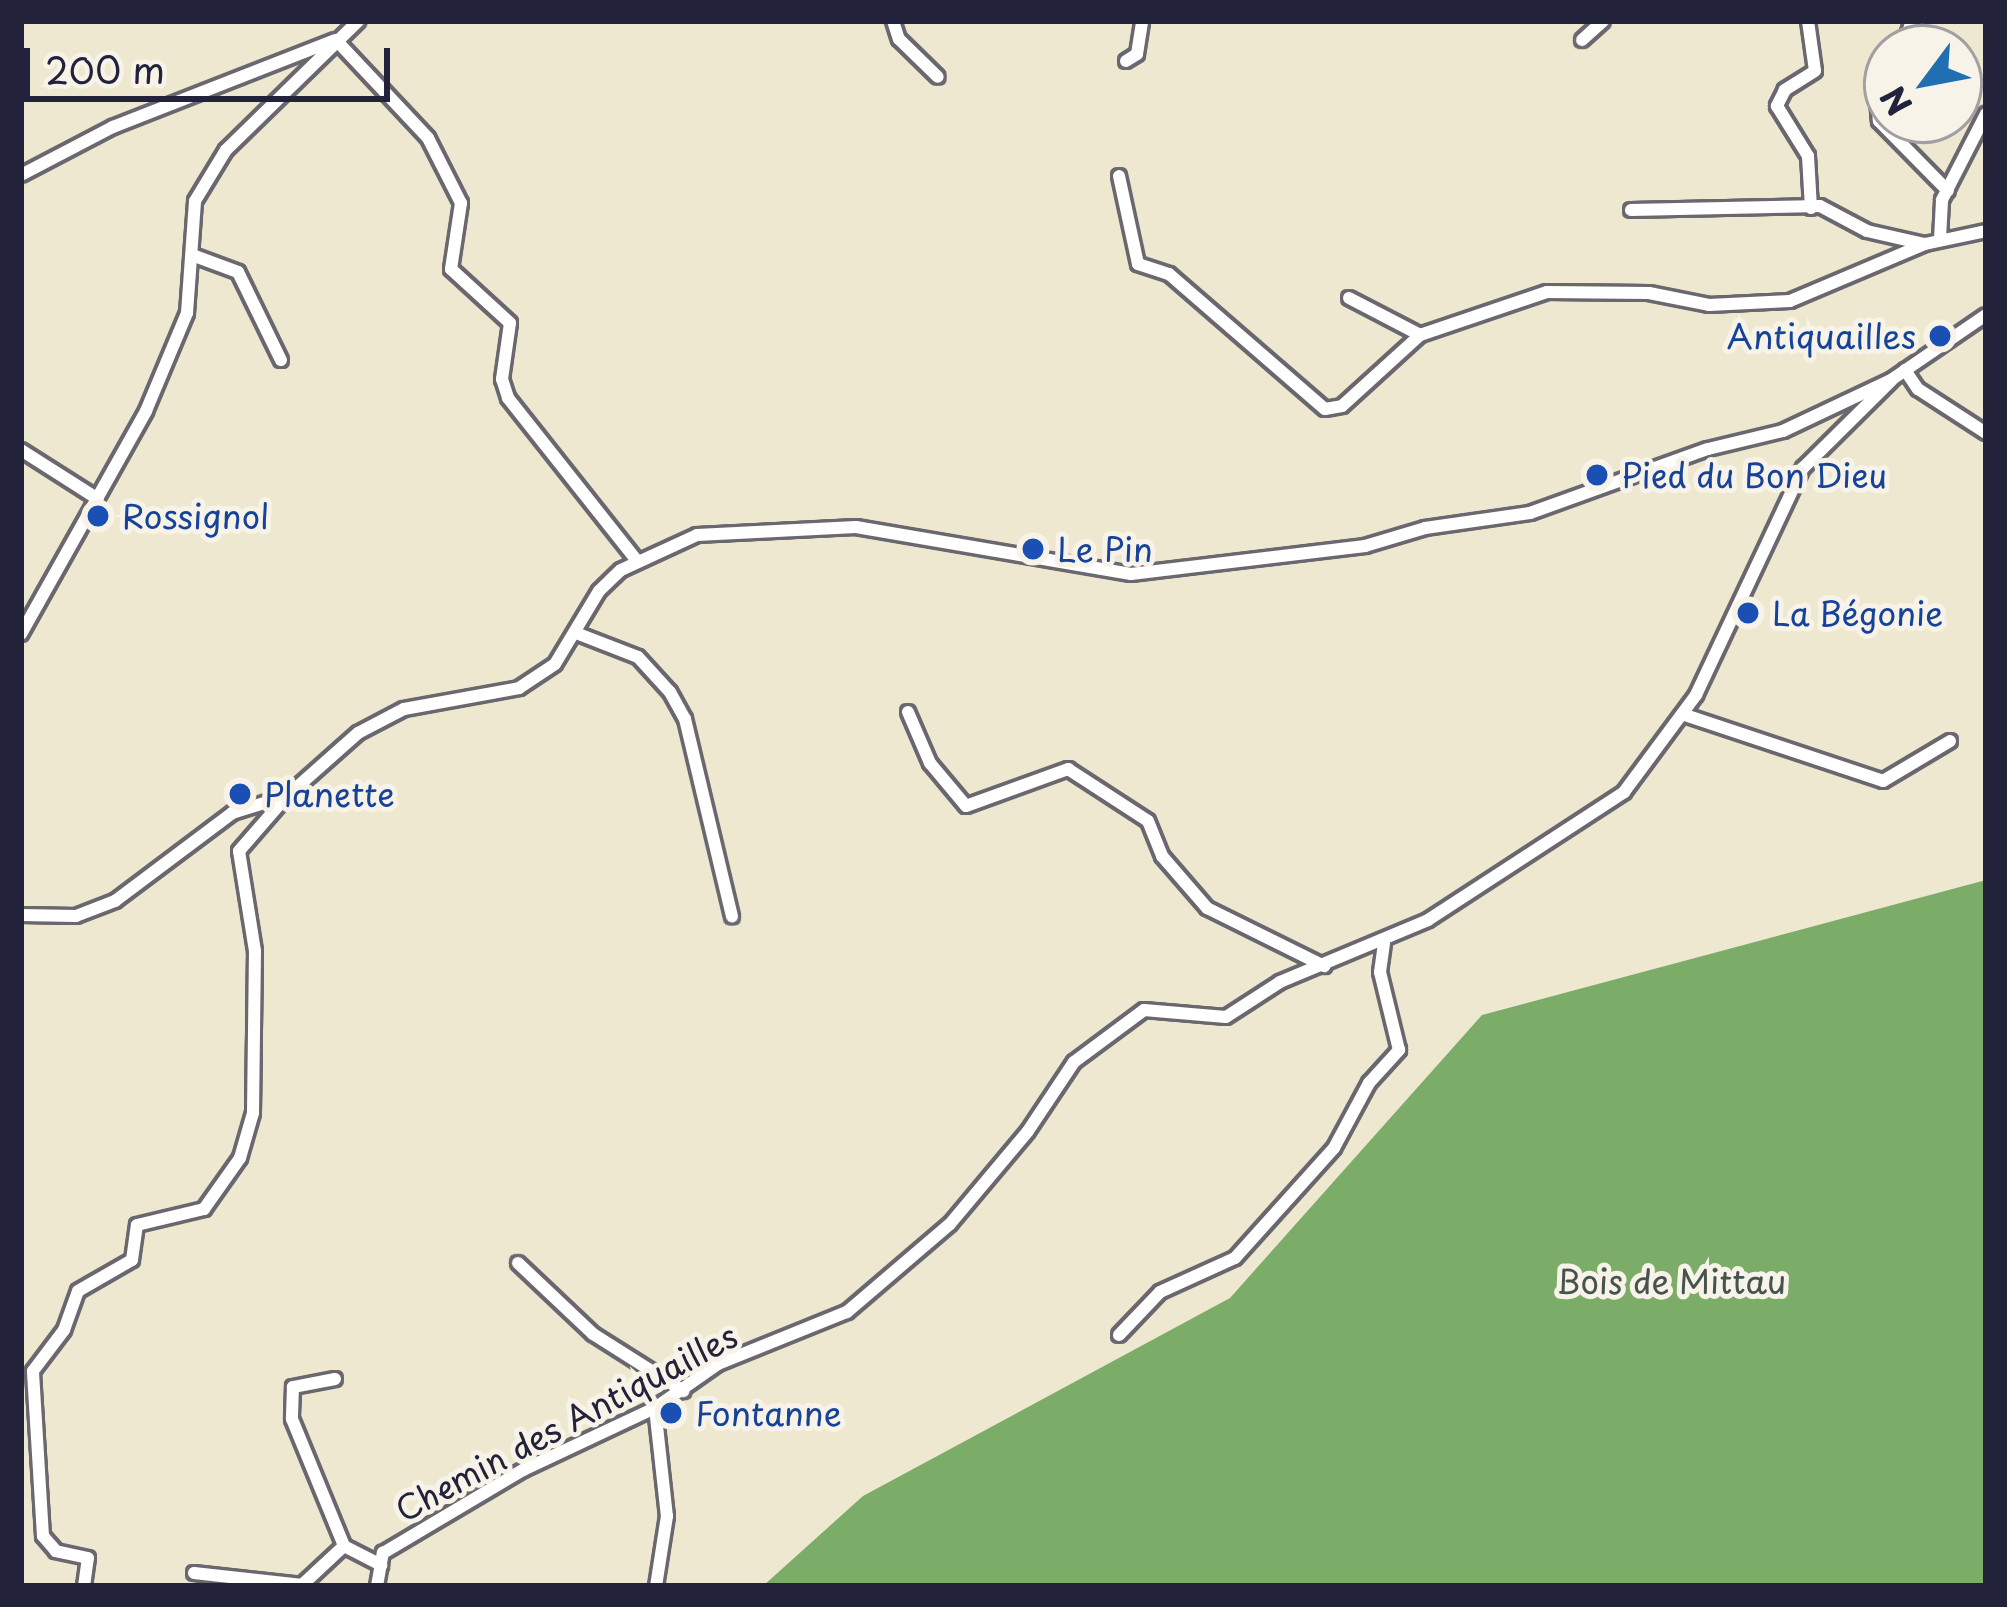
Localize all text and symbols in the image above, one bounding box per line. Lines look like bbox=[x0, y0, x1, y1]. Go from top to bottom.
scale bar bbox=[30, 24, 396, 98]
north arrow bbox=[1863, 24, 1983, 144]
text: 200 m bbox=[45, 42, 165, 96]
text: N bbox=[1867, 77, 1923, 126]
place label: Antiquailles bbox=[1727, 316, 1916, 356]
marker: Antiquailles bbox=[1927, 323, 1953, 349]
place label: Pied du Bon Dieu bbox=[1621, 455, 1891, 495]
marker: Pied du Bon Dieu bbox=[1584, 462, 1610, 488]
place label: Rossignol bbox=[122, 496, 269, 536]
marker: Rossignol bbox=[85, 503, 111, 529]
place label: Le Pin bbox=[1057, 529, 1153, 569]
marker: Le Pin bbox=[1020, 536, 1046, 562]
place label: La Bégonie bbox=[1772, 593, 1946, 633]
marker: La Bégonie bbox=[1735, 600, 1761, 626]
place label: Planette bbox=[264, 774, 395, 814]
marker: Planette bbox=[227, 781, 253, 807]
park label: Bois de Mittau bbox=[1556, 1261, 1786, 1301]
street label: Chemin des Antiquailles bbox=[388, 1315, 744, 1529]
place label: Fontanne bbox=[695, 1393, 842, 1433]
marker: Fontanne bbox=[658, 1400, 684, 1426]

